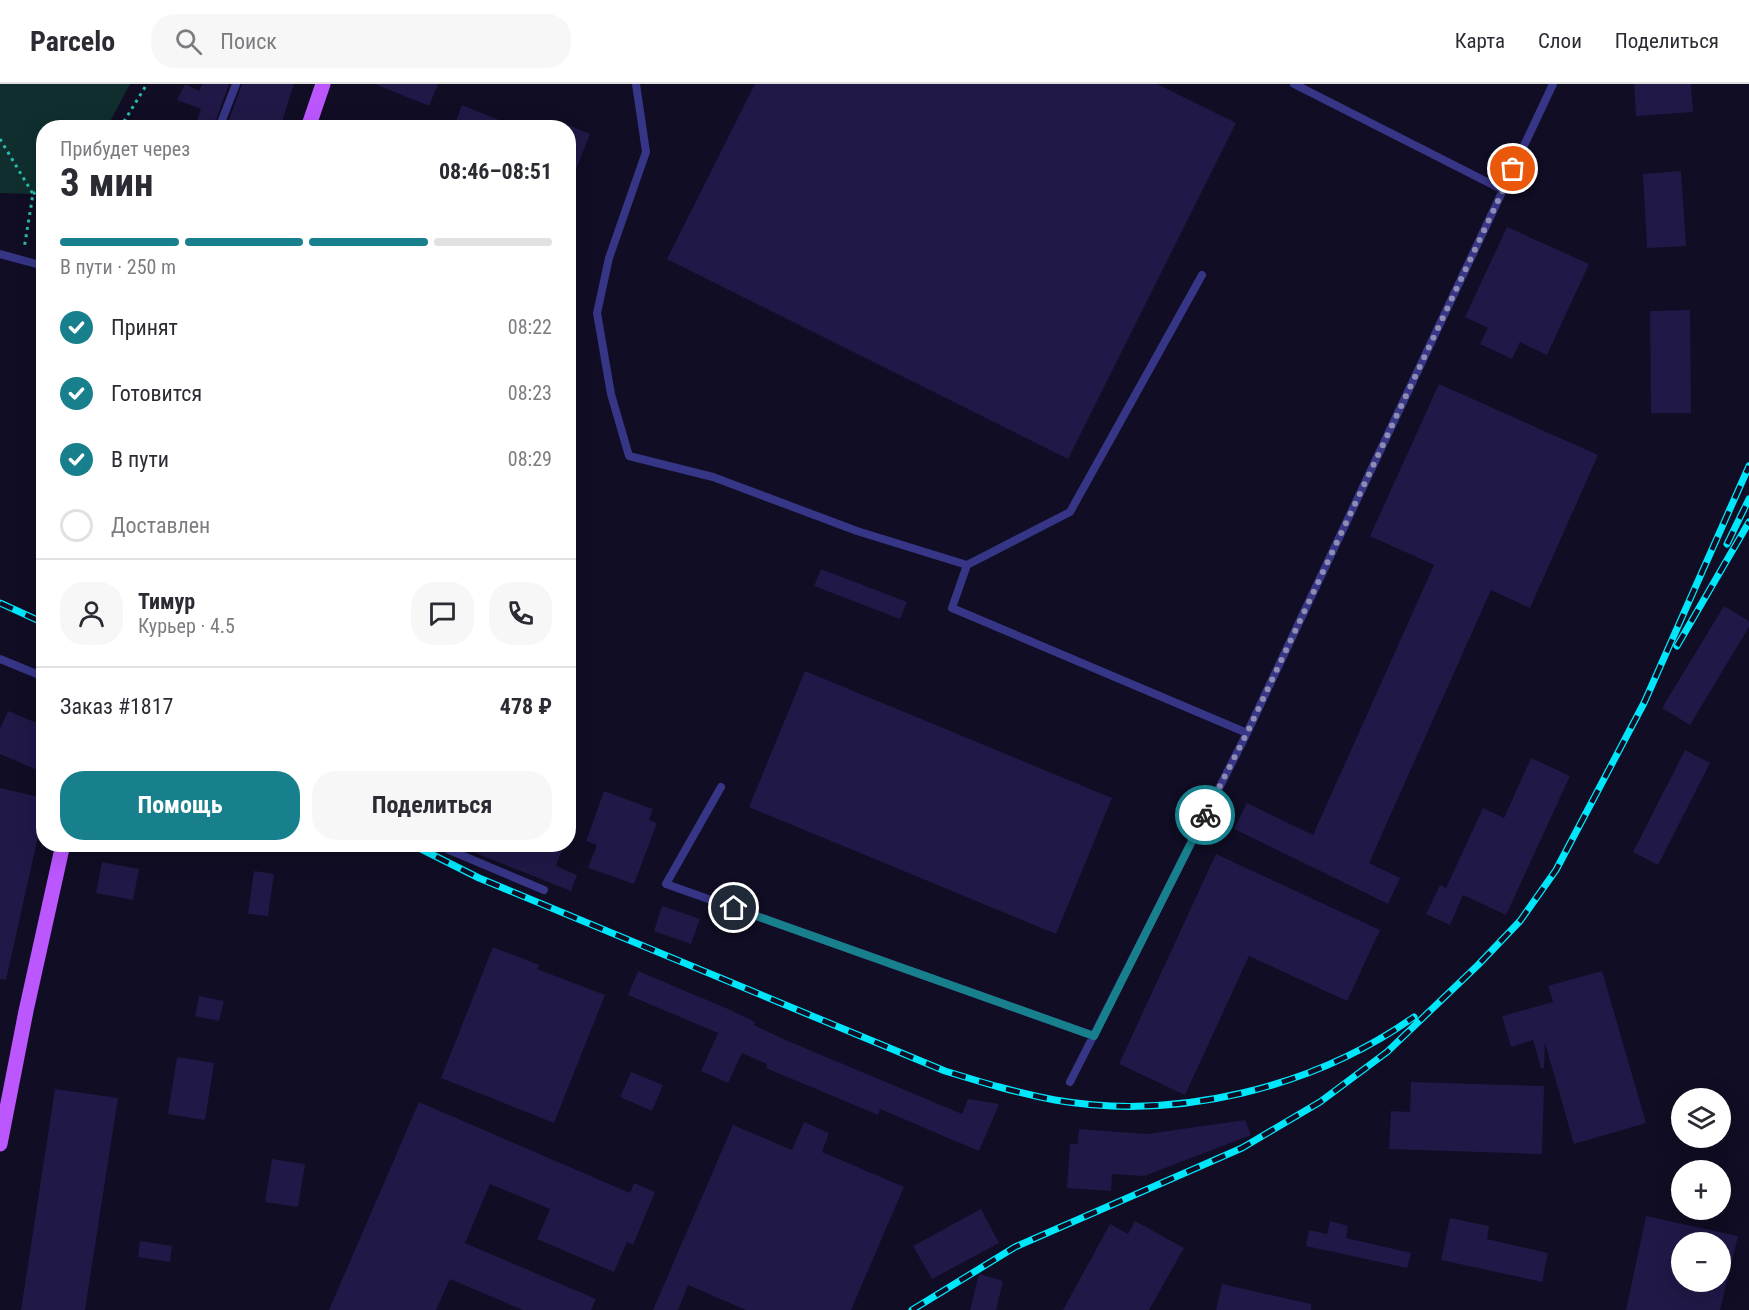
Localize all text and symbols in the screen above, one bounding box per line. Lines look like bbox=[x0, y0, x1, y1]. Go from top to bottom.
search box bbox=[151, 14, 571, 68]
text: Parcelo bbox=[30, 25, 115, 58]
icon: search bbox=[172, 25, 205, 58]
text: Поиск bbox=[220, 29, 277, 54]
text: Карта bbox=[1455, 29, 1505, 53]
text: Слои bbox=[1538, 29, 1582, 53]
text: Поделиться bbox=[1615, 29, 1719, 53]
text: Прибудет через bbox=[60, 137, 190, 161]
pin bbox=[1487, 143, 1538, 194]
icon: bag bbox=[1496, 152, 1529, 185]
text: 08:46–08:51 bbox=[439, 159, 552, 184]
text: 3 мин bbox=[60, 160, 154, 206]
text: В пути · 250 m bbox=[60, 255, 176, 279]
icon: check bbox=[60, 311, 93, 344]
text: Принят bbox=[111, 315, 178, 340]
text: 08:22 bbox=[508, 315, 552, 339]
icon: check bbox=[60, 377, 93, 410]
text: Готовится bbox=[111, 381, 202, 406]
text: 08:23 bbox=[508, 381, 552, 405]
icon: check bbox=[60, 443, 93, 476]
text: В пути bbox=[111, 447, 169, 472]
text: 08:29 bbox=[508, 447, 552, 471]
text: Доставлен bbox=[111, 513, 210, 538]
button: person bbox=[60, 582, 123, 645]
button: chat bbox=[411, 582, 474, 645]
button: phone bbox=[489, 582, 552, 645]
text: Тимур bbox=[138, 589, 195, 614]
text: Курьер · 4.5 bbox=[138, 614, 235, 638]
text: Заказ #1817 bbox=[60, 694, 173, 719]
text: 478 ₽ bbox=[500, 694, 552, 719]
button: Помощь bbox=[60, 771, 300, 840]
button: Поделиться bbox=[312, 771, 552, 840]
courier bbox=[1175, 785, 1235, 845]
icon: bike bbox=[1189, 799, 1222, 832]
pin bbox=[708, 882, 759, 933]
icon: home bbox=[717, 891, 750, 924]
map controls bbox=[1671, 1088, 1731, 1292]
button: layers bbox=[1671, 1088, 1731, 1148]
button: + bbox=[1671, 1160, 1731, 1220]
button: − bbox=[1671, 1232, 1731, 1292]

